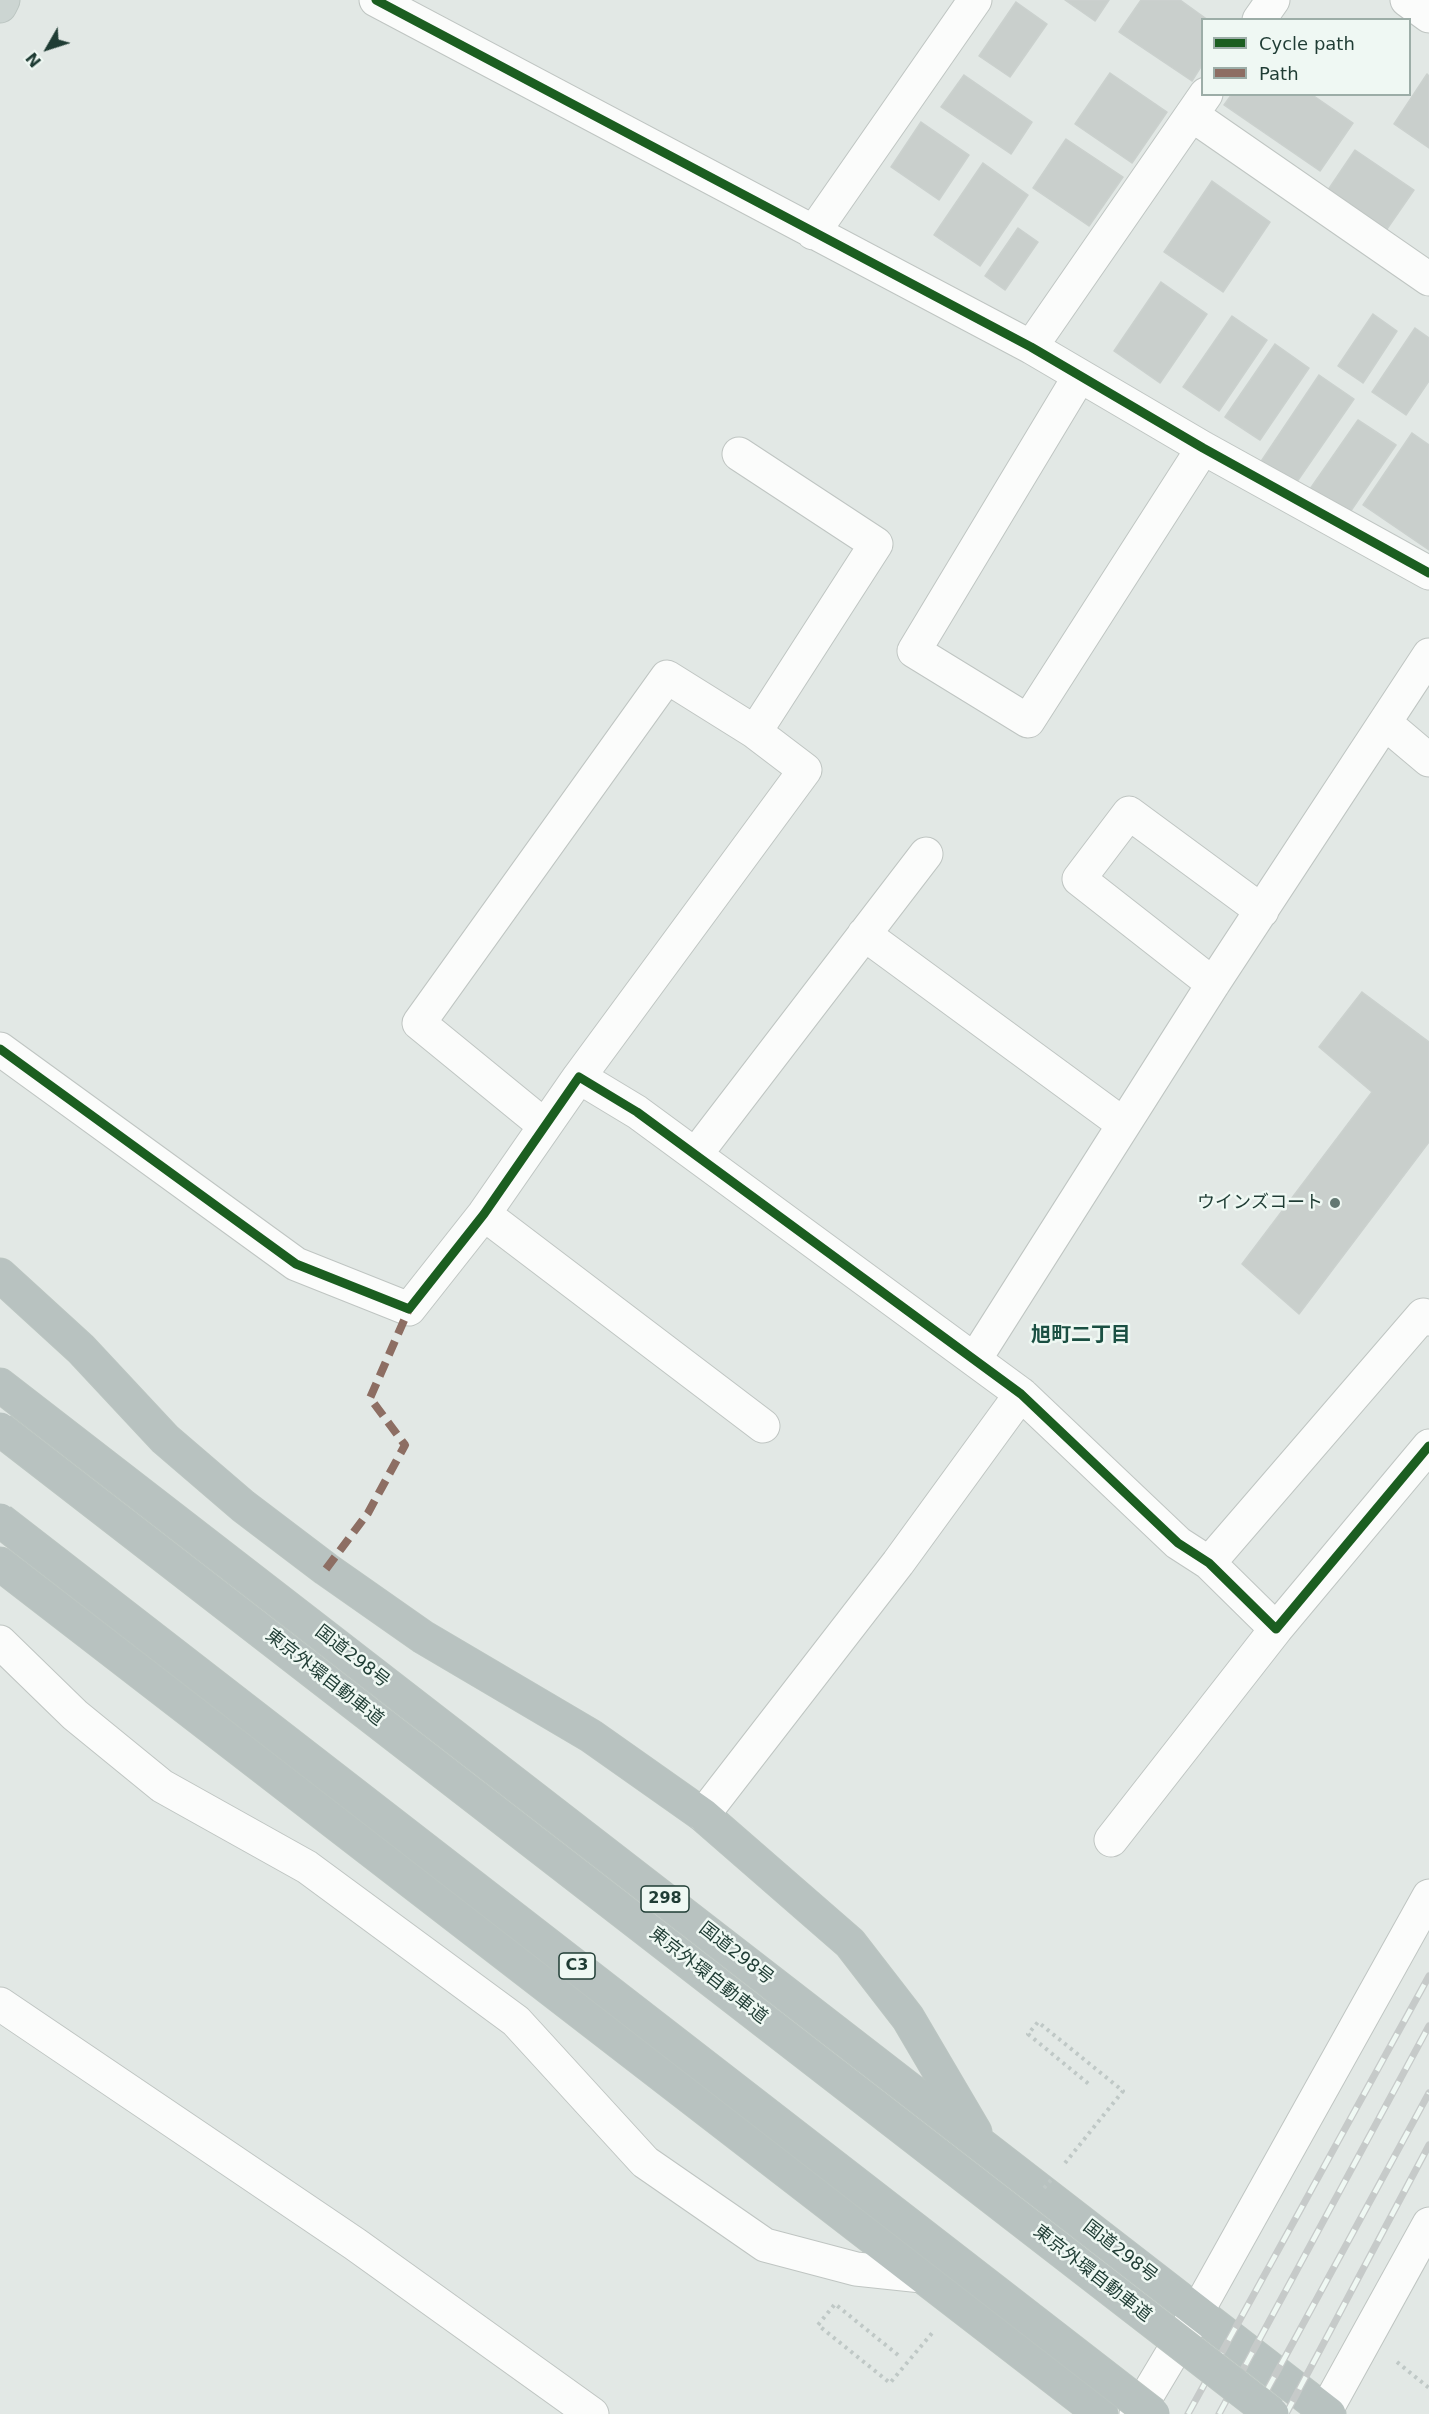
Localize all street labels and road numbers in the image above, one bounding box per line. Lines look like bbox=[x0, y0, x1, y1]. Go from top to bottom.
street label: 国道298号 bbox=[311, 1621, 393, 1693]
street label: 東京外環自動車道 bbox=[261, 1625, 387, 1731]
road number: 298 bbox=[641, 1886, 689, 1912]
street label: 国道298号 bbox=[695, 1918, 777, 1990]
street label: 東京外環自動車道 bbox=[645, 1923, 771, 2029]
road number: C3 bbox=[559, 1953, 595, 1979]
street label: 国道298号 bbox=[1079, 2216, 1161, 2288]
street label: 東京外環自動車道 bbox=[1029, 2221, 1155, 2327]

